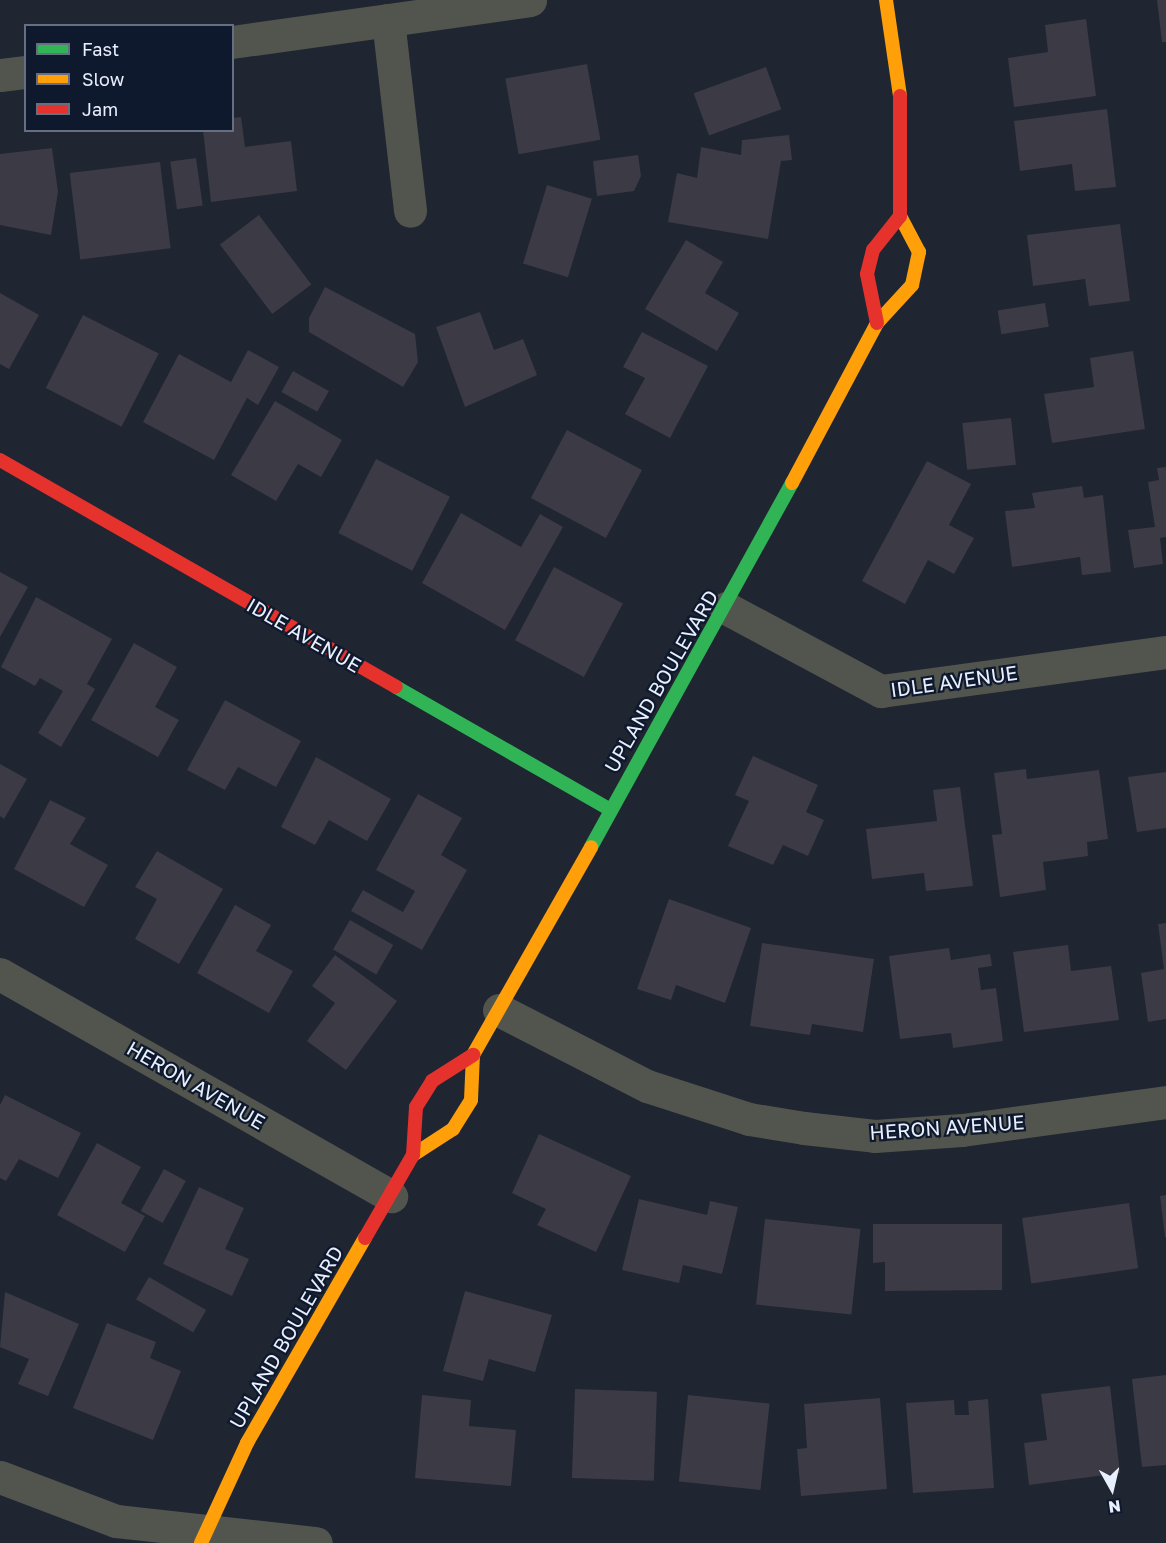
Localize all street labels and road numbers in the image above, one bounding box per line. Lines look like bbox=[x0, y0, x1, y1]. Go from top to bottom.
street label: UPLAND BOULEVARD bbox=[599, 586, 723, 776]
street label: IDLE AVENUE bbox=[243, 593, 365, 677]
street label: IDLE AVENUE bbox=[889, 660, 1019, 702]
street label: HERON AVENUE bbox=[123, 1036, 269, 1134]
street label: HERON AVENUE bbox=[869, 1110, 1025, 1144]
street label: UPLAND BOULEVARD bbox=[224, 1242, 348, 1432]

